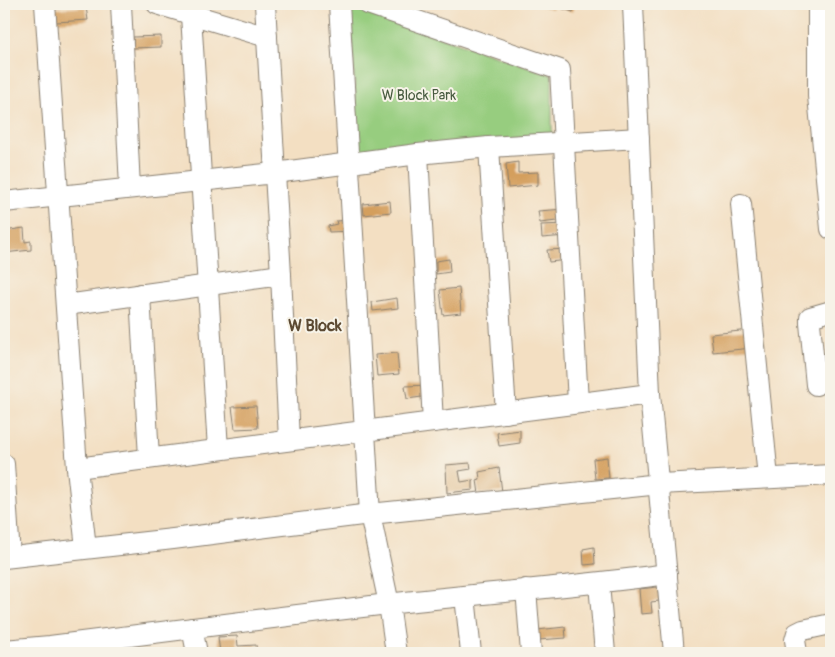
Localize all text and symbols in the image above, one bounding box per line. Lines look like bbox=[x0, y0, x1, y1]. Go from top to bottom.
park label: W Block Park bbox=[382, 87, 456, 104]
district label: W Block bbox=[288, 316, 342, 336]

